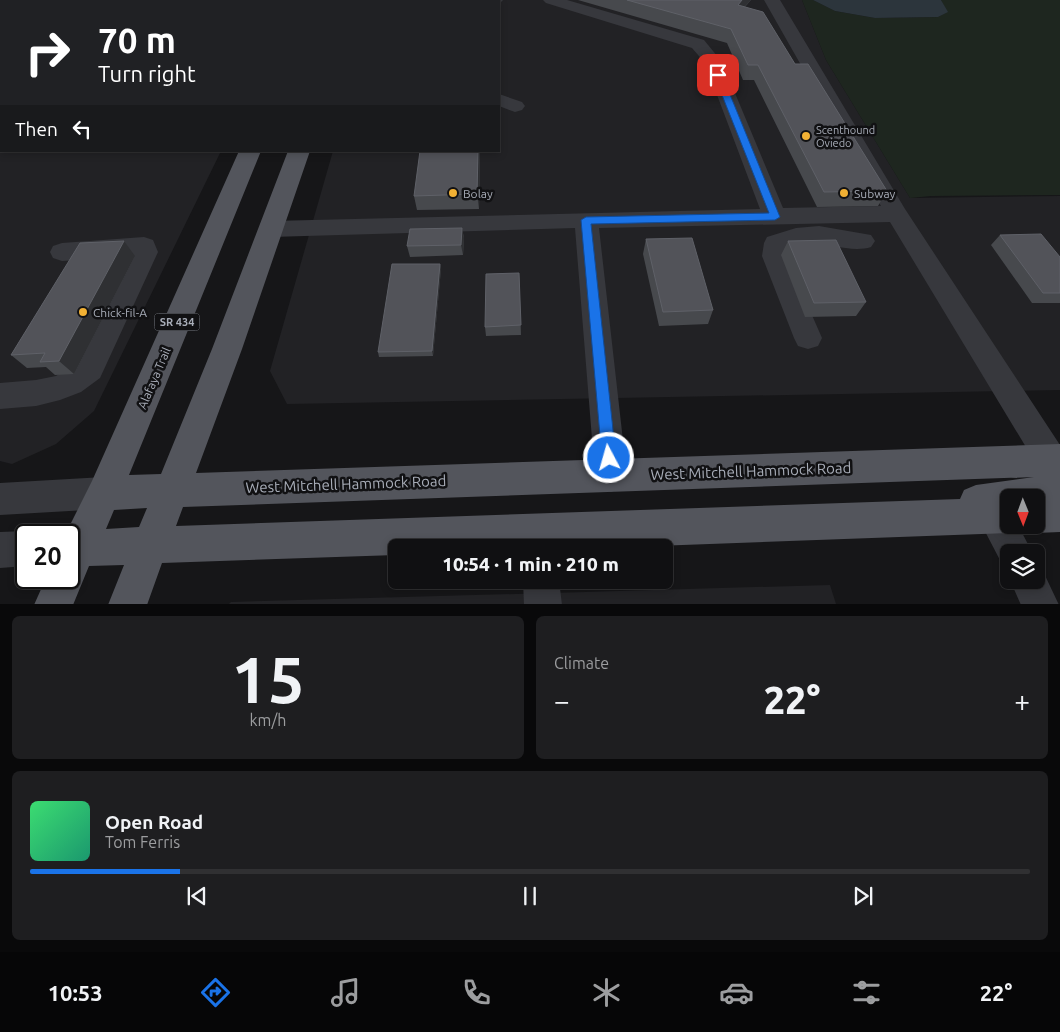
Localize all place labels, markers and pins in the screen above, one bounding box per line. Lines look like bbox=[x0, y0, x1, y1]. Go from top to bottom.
pin bbox=[697, 54, 739, 96]
place label: Scenthound Oviedo bbox=[816, 124, 875, 149]
marker: Scenthound Oviedo bbox=[800, 130, 812, 142]
marker: Bolay bbox=[447, 187, 459, 199]
place label: Bolay bbox=[463, 187, 493, 200]
marker: Subway bbox=[838, 187, 850, 199]
place label: Subway bbox=[854, 187, 896, 200]
marker: Chick-fil-A bbox=[77, 306, 89, 318]
place label: Chick-fil-A bbox=[93, 306, 147, 319]

